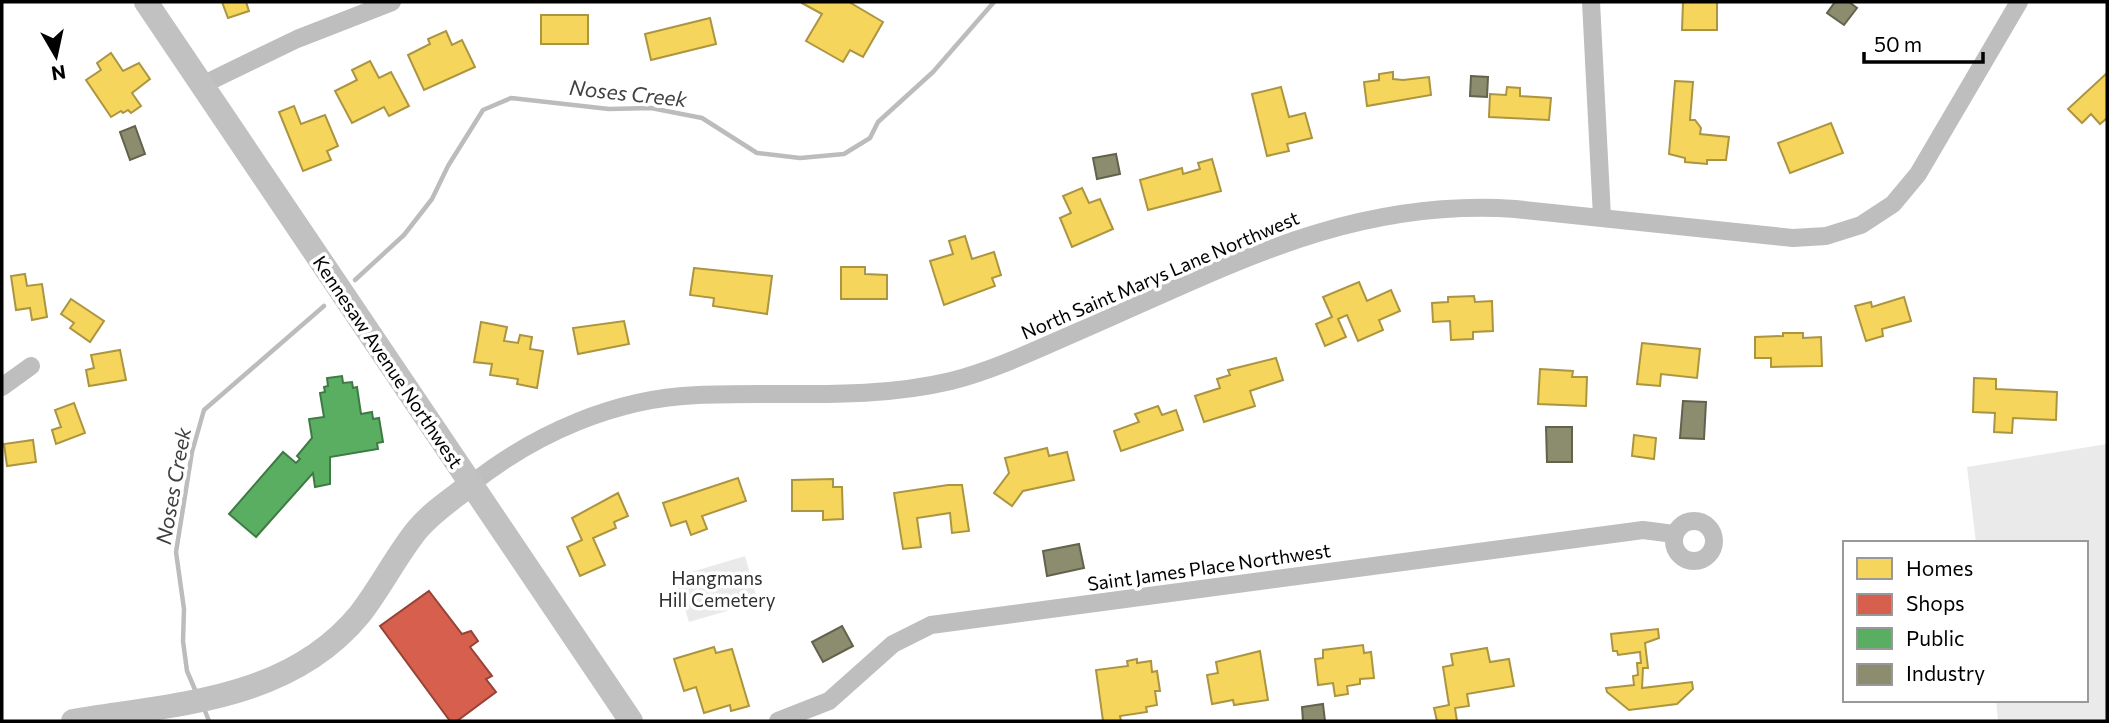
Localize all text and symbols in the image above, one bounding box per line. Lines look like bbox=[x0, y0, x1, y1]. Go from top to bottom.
north arrow bbox=[21, 21, 91, 91]
scale bar bbox=[1864, 21, 1983, 65]
text: 50 m bbox=[1874, 31, 1922, 56]
text: N bbox=[50, 61, 68, 86]
water label: Noses Creek bbox=[568, 74, 689, 111]
street label: North Saint Marys Lane Northwest bbox=[1017, 205, 1302, 344]
street label: Kennesaw Avenue Northwest bbox=[309, 251, 468, 472]
water label: Noses Creek bbox=[150, 425, 195, 546]
street label: Saint James Place Northwest bbox=[1086, 538, 1332, 595]
legend bbox=[1843, 541, 2088, 702]
text: Homes bbox=[1906, 555, 1973, 580]
park label: Hangmans Hill Cemetery bbox=[658, 566, 776, 611]
text: Shops bbox=[1906, 590, 1965, 615]
text: Public bbox=[1906, 625, 1964, 650]
text: Industry bbox=[1906, 660, 1985, 685]

